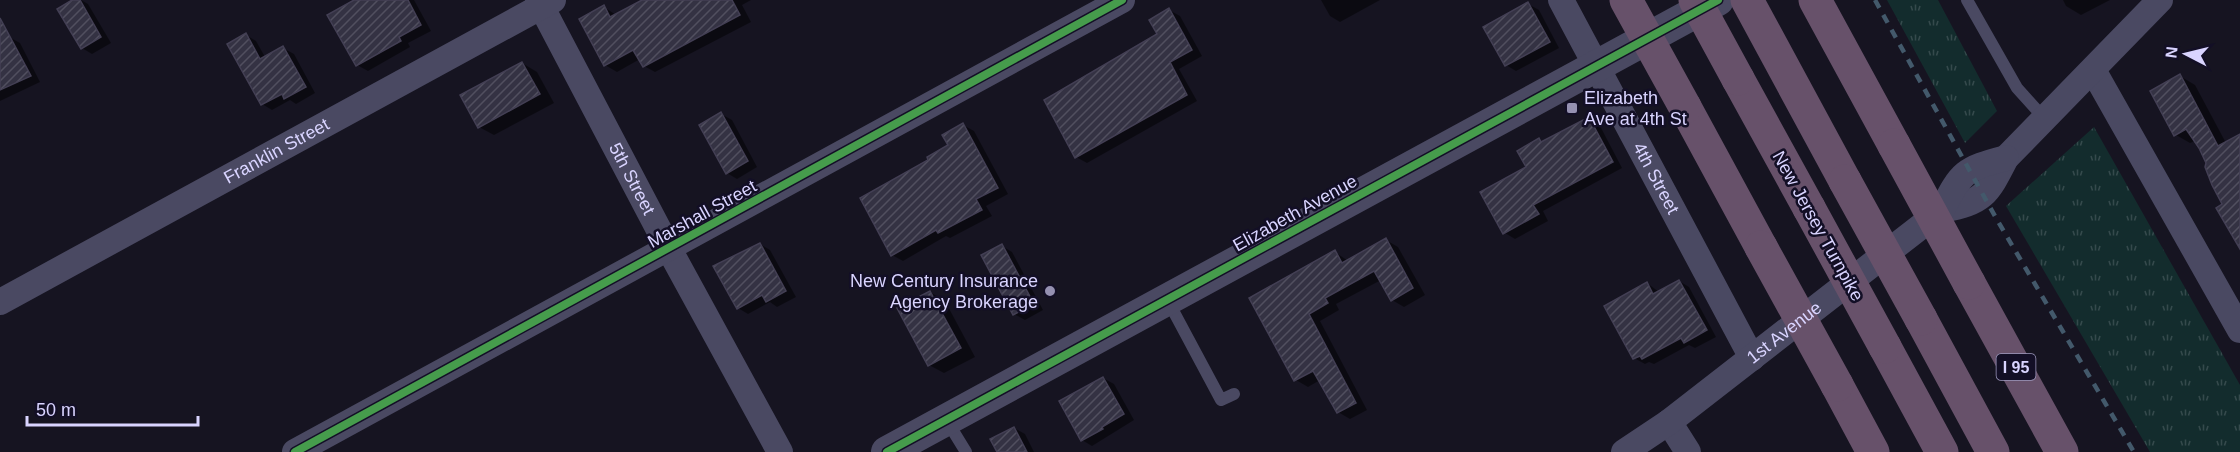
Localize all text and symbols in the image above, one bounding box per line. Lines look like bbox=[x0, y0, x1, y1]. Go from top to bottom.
north arrow bbox=[2156, 24, 2216, 84]
text: N bbox=[2162, 45, 2181, 59]
place label: Elizabeth Ave at 4th St bbox=[1584, 88, 1687, 129]
marker: Elizabeth Ave at 4th St bbox=[1565, 101, 1579, 115]
street label: Franklin Street bbox=[220, 114, 333, 188]
street label: 4th Street bbox=[1629, 139, 1683, 217]
street label: 5th Street bbox=[605, 140, 659, 218]
street label: New Jersey Turnpike bbox=[1769, 148, 1867, 304]
street label: Elizabeth Avenue bbox=[1229, 171, 1361, 255]
street label: Marshall Street bbox=[644, 176, 760, 252]
place label: New Century Insurance Agency Brokerage bbox=[850, 271, 1038, 312]
marker: New Century Insurance Agency Brokerage bbox=[1043, 284, 1057, 298]
street label: 1st Avenue bbox=[1743, 297, 1825, 368]
road number: I 95 bbox=[1996, 354, 2036, 380]
scale bar bbox=[27, 389, 198, 427]
text: 50 m bbox=[36, 400, 76, 420]

